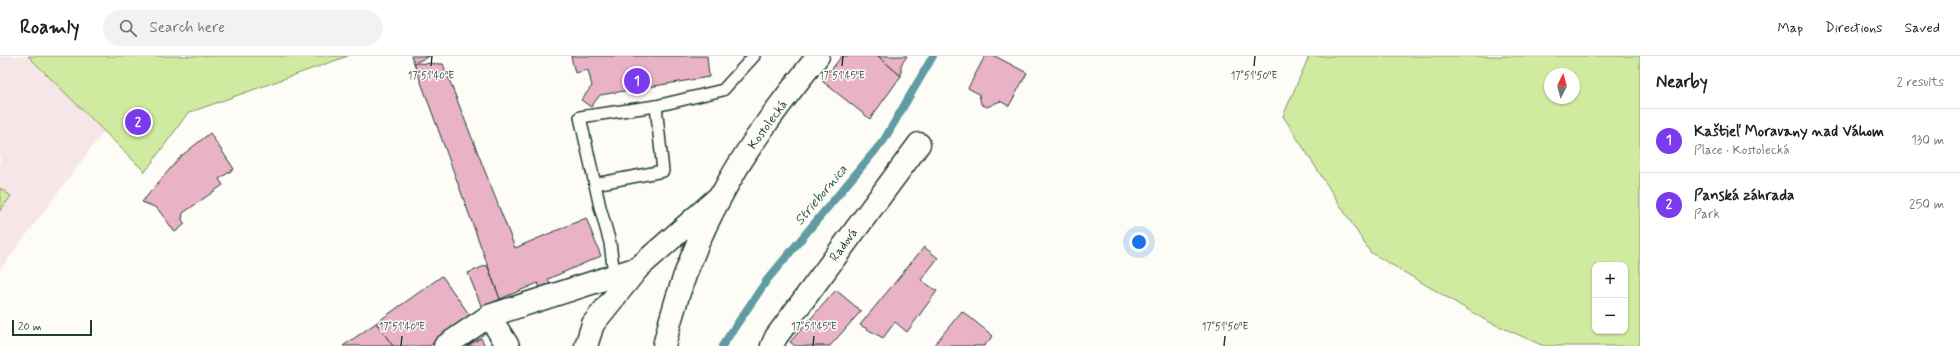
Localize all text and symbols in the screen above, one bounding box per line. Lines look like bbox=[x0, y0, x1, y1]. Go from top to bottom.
search box bbox=[103, 10, 383, 46]
text: Roamly bbox=[20, 15, 79, 40]
icon: search bbox=[117, 17, 139, 39]
text: Search here bbox=[149, 18, 225, 38]
text: Map bbox=[1777, 19, 1803, 37]
text: Directions bbox=[1825, 19, 1883, 37]
text: Saved bbox=[1905, 19, 1940, 37]
pin: 1 bbox=[624, 66, 650, 96]
north arrow bbox=[1544, 68, 1580, 104]
text: 17°51'40"E bbox=[408, 69, 454, 83]
text: 17°51'45"E bbox=[819, 69, 865, 83]
text: 17°51'50"E bbox=[1231, 69, 1277, 83]
text: Nearby bbox=[1656, 71, 1708, 93]
text: 2 results bbox=[1897, 74, 1944, 91]
street label: Kostolecká bbox=[744, 97, 792, 153]
pin: 2 bbox=[125, 107, 151, 137]
text: Kaštieľ Moravany nad Váhom bbox=[1694, 122, 1884, 142]
text: 1 bbox=[1666, 132, 1672, 149]
text: 130 m bbox=[1911, 132, 1944, 149]
text: Place · Kostolecká bbox=[1694, 142, 1790, 159]
water label: Striebornica bbox=[791, 161, 852, 229]
text: Panská záhrada bbox=[1694, 186, 1794, 206]
text: 2 bbox=[1666, 196, 1672, 213]
text: 250 m bbox=[1909, 196, 1944, 213]
text: Park bbox=[1694, 206, 1720, 223]
street label: Radová bbox=[826, 225, 862, 265]
your location bbox=[1129, 232, 1149, 252]
map controls bbox=[1592, 262, 1628, 334]
button: + bbox=[1592, 262, 1628, 298]
button: − bbox=[1592, 298, 1628, 334]
scale bar bbox=[12, 318, 92, 337]
text: 20 m bbox=[18, 320, 41, 334]
text: 17°51'40"E bbox=[379, 320, 425, 334]
text: 17°51'45"E bbox=[791, 320, 837, 334]
text: 17°51'50"E bbox=[1202, 320, 1248, 334]

